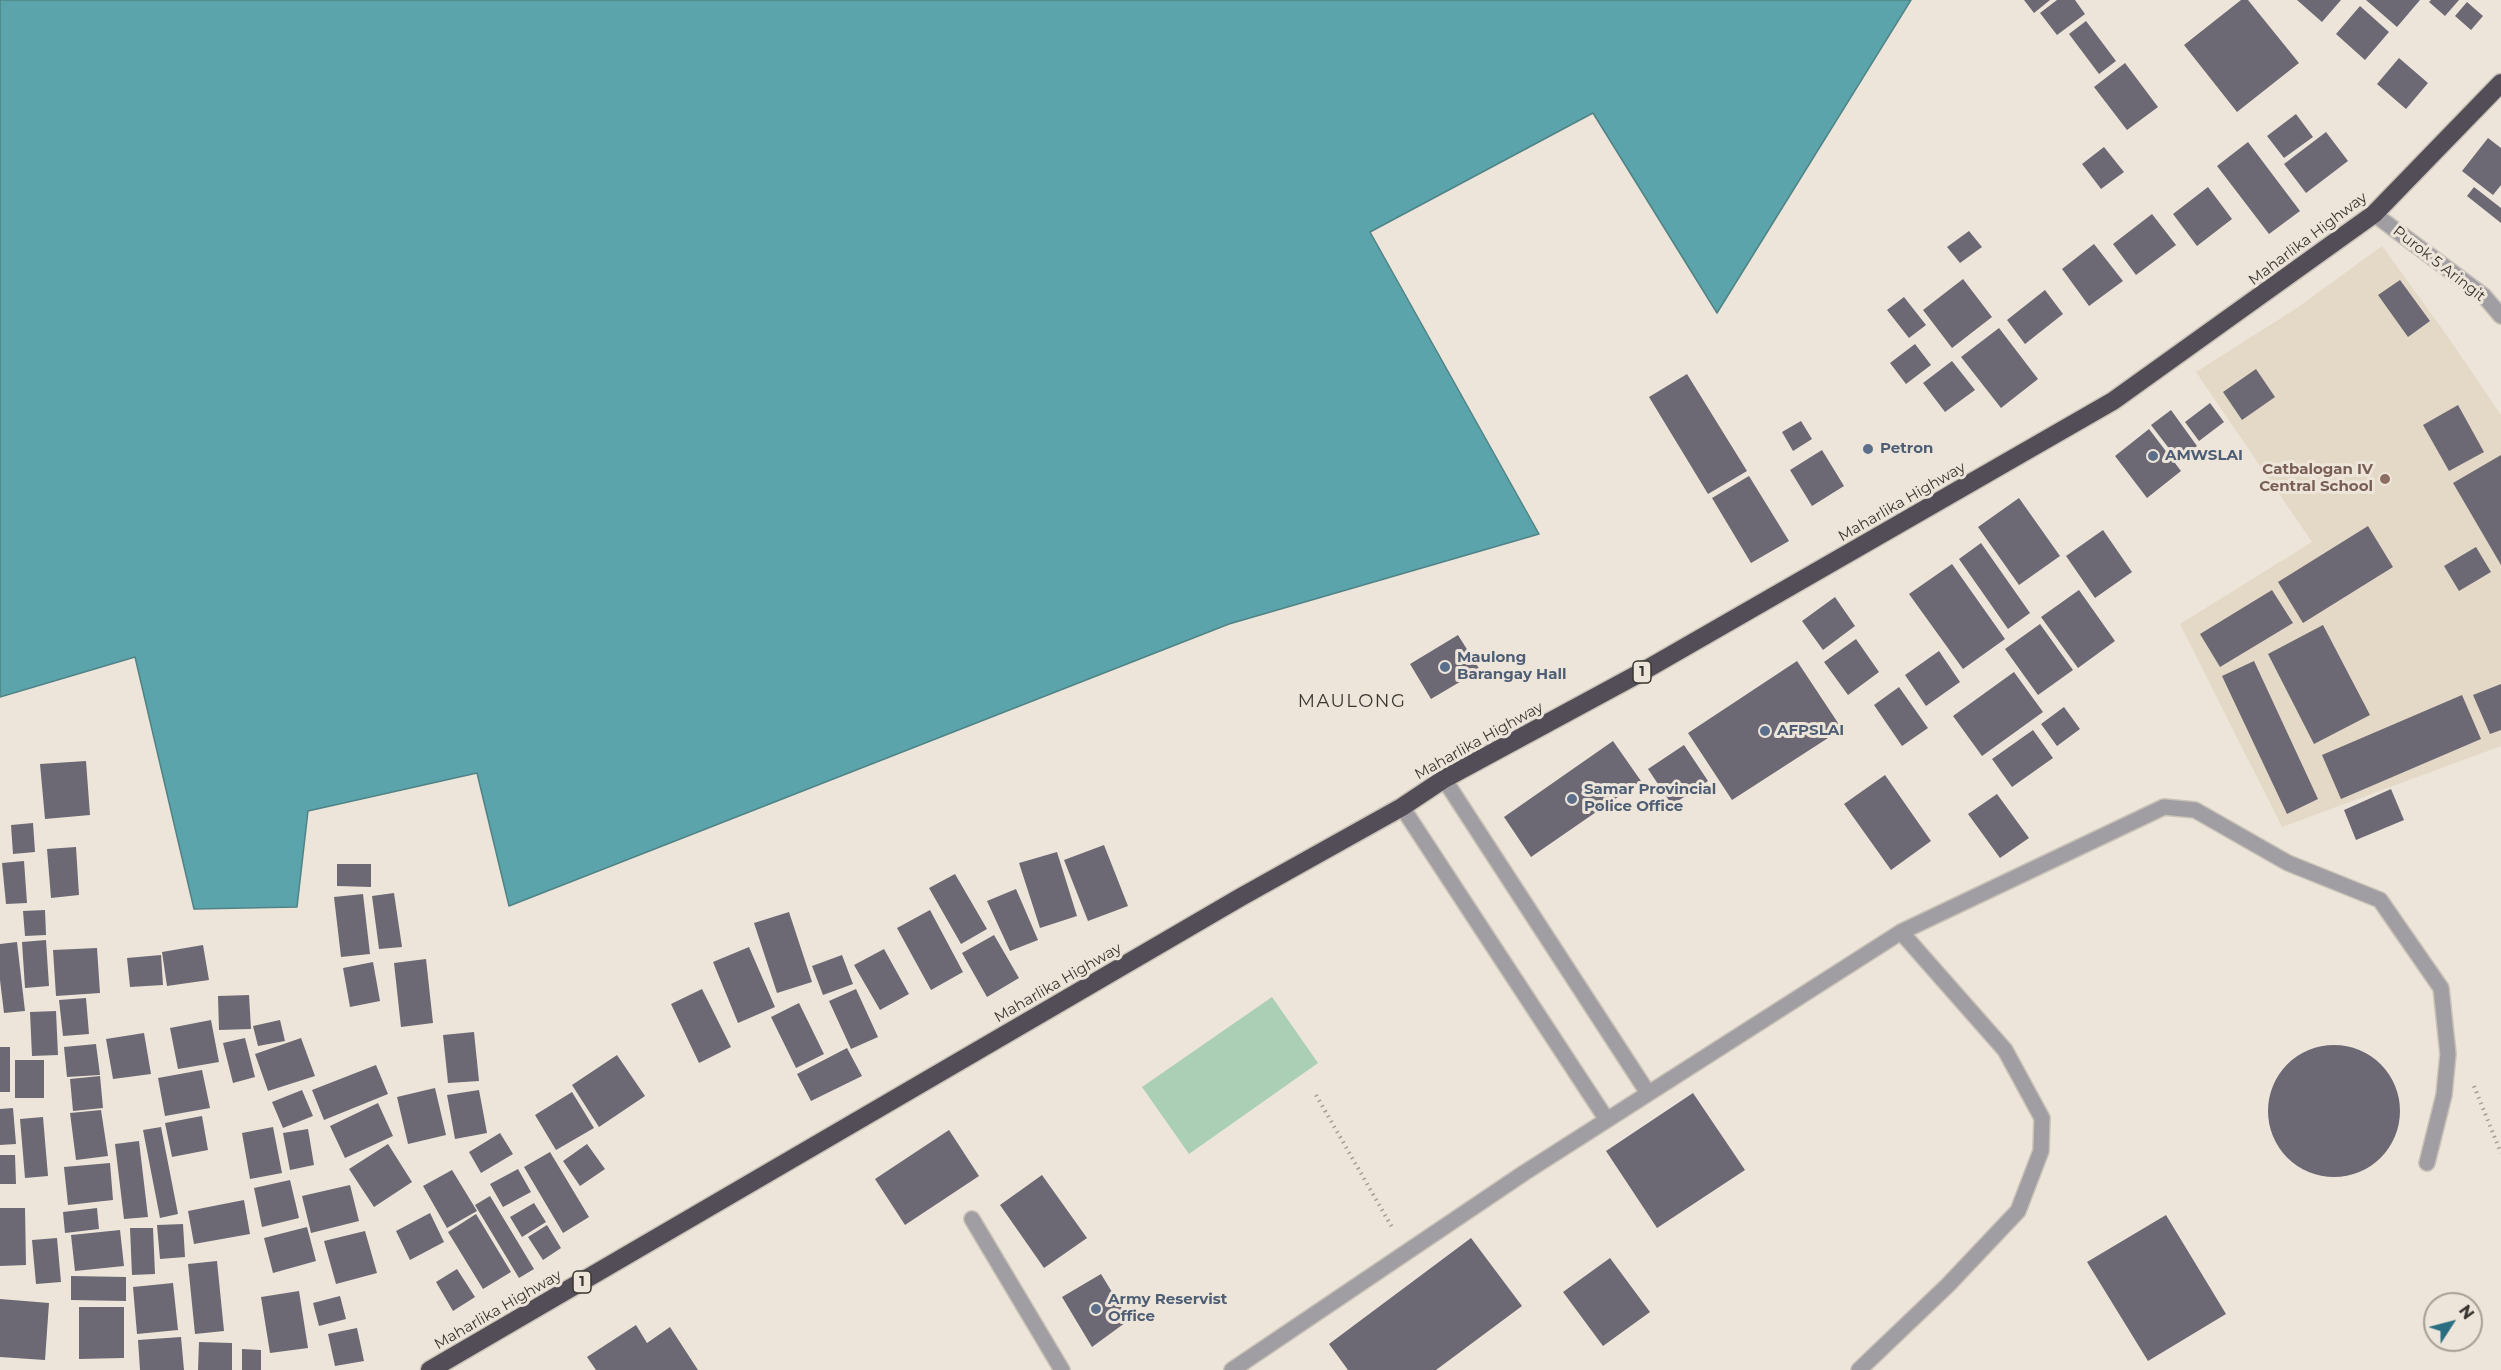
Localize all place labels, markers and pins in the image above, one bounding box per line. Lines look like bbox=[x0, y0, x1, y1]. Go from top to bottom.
place label: Petron bbox=[1880, 440, 1933, 458]
marker: Petron bbox=[1861, 442, 1875, 456]
place label: AMWSLAI bbox=[2165, 447, 2243, 465]
marker: AMWSLAI bbox=[2146, 449, 2160, 463]
place label: Catbalogan IV Central School bbox=[2259, 461, 2373, 496]
marker: Catbalogan IV Central School bbox=[2378, 472, 2392, 486]
place label: Maulong Barangay Hall bbox=[1457, 649, 1567, 684]
marker: Maulong Barangay Hall bbox=[1438, 660, 1452, 674]
place label: AFPSLAI bbox=[1777, 722, 1844, 740]
marker: AFPSLAI bbox=[1758, 724, 1772, 738]
place label: Samar Provincial Police Office bbox=[1584, 781, 1716, 816]
marker: Samar Provincial Police Office bbox=[1565, 792, 1579, 806]
place label: Army Reservist Office bbox=[1108, 1291, 1227, 1326]
marker: Army Reservist Office bbox=[1089, 1302, 1103, 1316]

